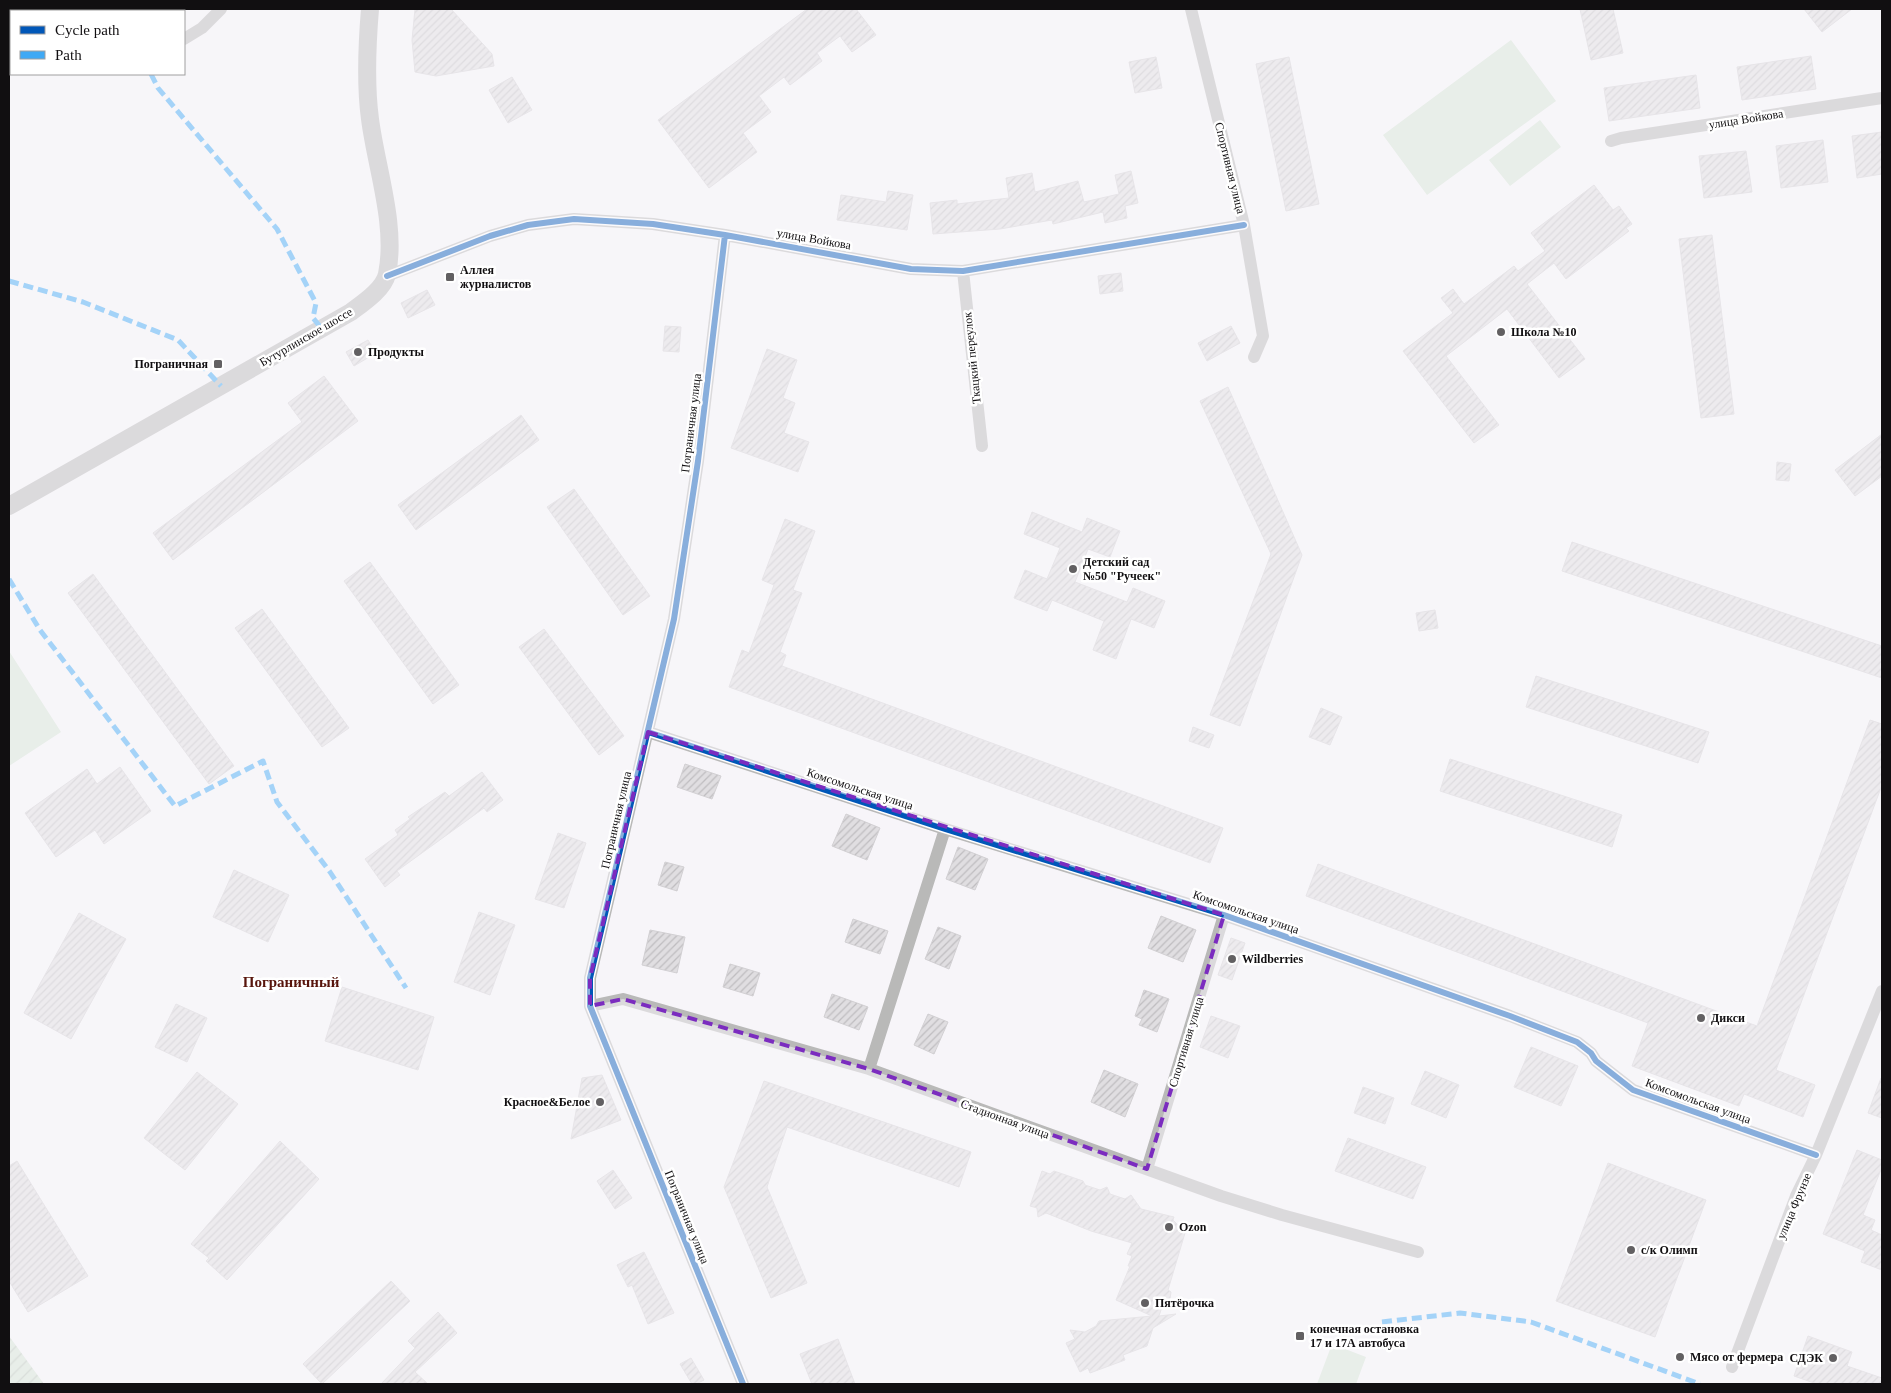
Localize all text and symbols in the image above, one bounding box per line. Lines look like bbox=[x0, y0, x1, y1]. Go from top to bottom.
legend bbox=[10, 10, 185, 75]
text: Cycle path bbox=[55, 22, 120, 38]
text: Path bbox=[55, 47, 82, 63]
street label: улица Войкова bbox=[1708, 106, 1785, 132]
street label: Спортивная улица bbox=[1212, 121, 1248, 216]
street label: улица Войкова bbox=[776, 226, 853, 253]
place label: Аллея журналистов bbox=[460, 263, 532, 291]
marker: Аллея журналистов bbox=[444, 271, 456, 283]
street label: Бутурлинское шоссе bbox=[257, 305, 355, 369]
street label: Ткацкий переулок bbox=[960, 311, 984, 405]
place label: Школа №10 bbox=[1511, 325, 1577, 339]
marker: Школа №10 bbox=[1495, 326, 1507, 338]
place label: Продукты bbox=[368, 345, 425, 359]
marker: Продукты bbox=[352, 346, 364, 358]
place label: Пограничная bbox=[135, 357, 208, 371]
marker: Пограничная bbox=[212, 358, 224, 370]
street label: Пограничная улица bbox=[678, 372, 704, 473]
place label: Детский сад №50 "Ручеек" bbox=[1083, 555, 1161, 583]
marker: Детский сад №50 "Ручеек" bbox=[1067, 563, 1079, 575]
street label: Комсомольская улица bbox=[805, 765, 916, 813]
street label: Пограничная улица bbox=[598, 769, 634, 870]
street label: Комсомольская улица bbox=[1191, 887, 1301, 937]
place label: Wildberries bbox=[1242, 952, 1303, 966]
marker: Wildberries bbox=[1226, 953, 1238, 965]
district label: Пограничный bbox=[243, 974, 340, 990]
street label: Спортивная улица bbox=[1166, 995, 1207, 1089]
place label: Дикси bbox=[1711, 1011, 1745, 1025]
marker: Дикси bbox=[1695, 1012, 1707, 1024]
street label: Комсомольская улица bbox=[1643, 1075, 1753, 1127]
place label: Красное&Белое bbox=[504, 1095, 591, 1109]
marker: Красное&Белое bbox=[594, 1096, 606, 1108]
street label: Стадионная улица bbox=[959, 1096, 1052, 1142]
street label: Пограничная улица bbox=[662, 1168, 712, 1266]
street label: улица Фрунзе bbox=[1774, 1171, 1814, 1241]
place label: Ozon bbox=[1179, 1220, 1207, 1234]
marker: Ozon bbox=[1163, 1221, 1175, 1233]
place label: с/к Олимп bbox=[1641, 1243, 1698, 1257]
marker: с/к Олимп bbox=[1625, 1244, 1637, 1256]
place label: Пятёрочка bbox=[1155, 1296, 1214, 1310]
marker: Пятёрочка bbox=[1139, 1297, 1151, 1309]
place label: конечная остановка 17 и 17А автобуса bbox=[1310, 1322, 1419, 1350]
marker: конечная остановка 17 и 17А автобуса bbox=[1294, 1330, 1306, 1342]
place label: Мясо от фермера bbox=[1690, 1350, 1783, 1364]
marker: Мясо от фермера bbox=[1674, 1351, 1686, 1363]
place label: СДЭК bbox=[1790, 1351, 1823, 1365]
marker: СДЭК bbox=[1827, 1352, 1839, 1364]

